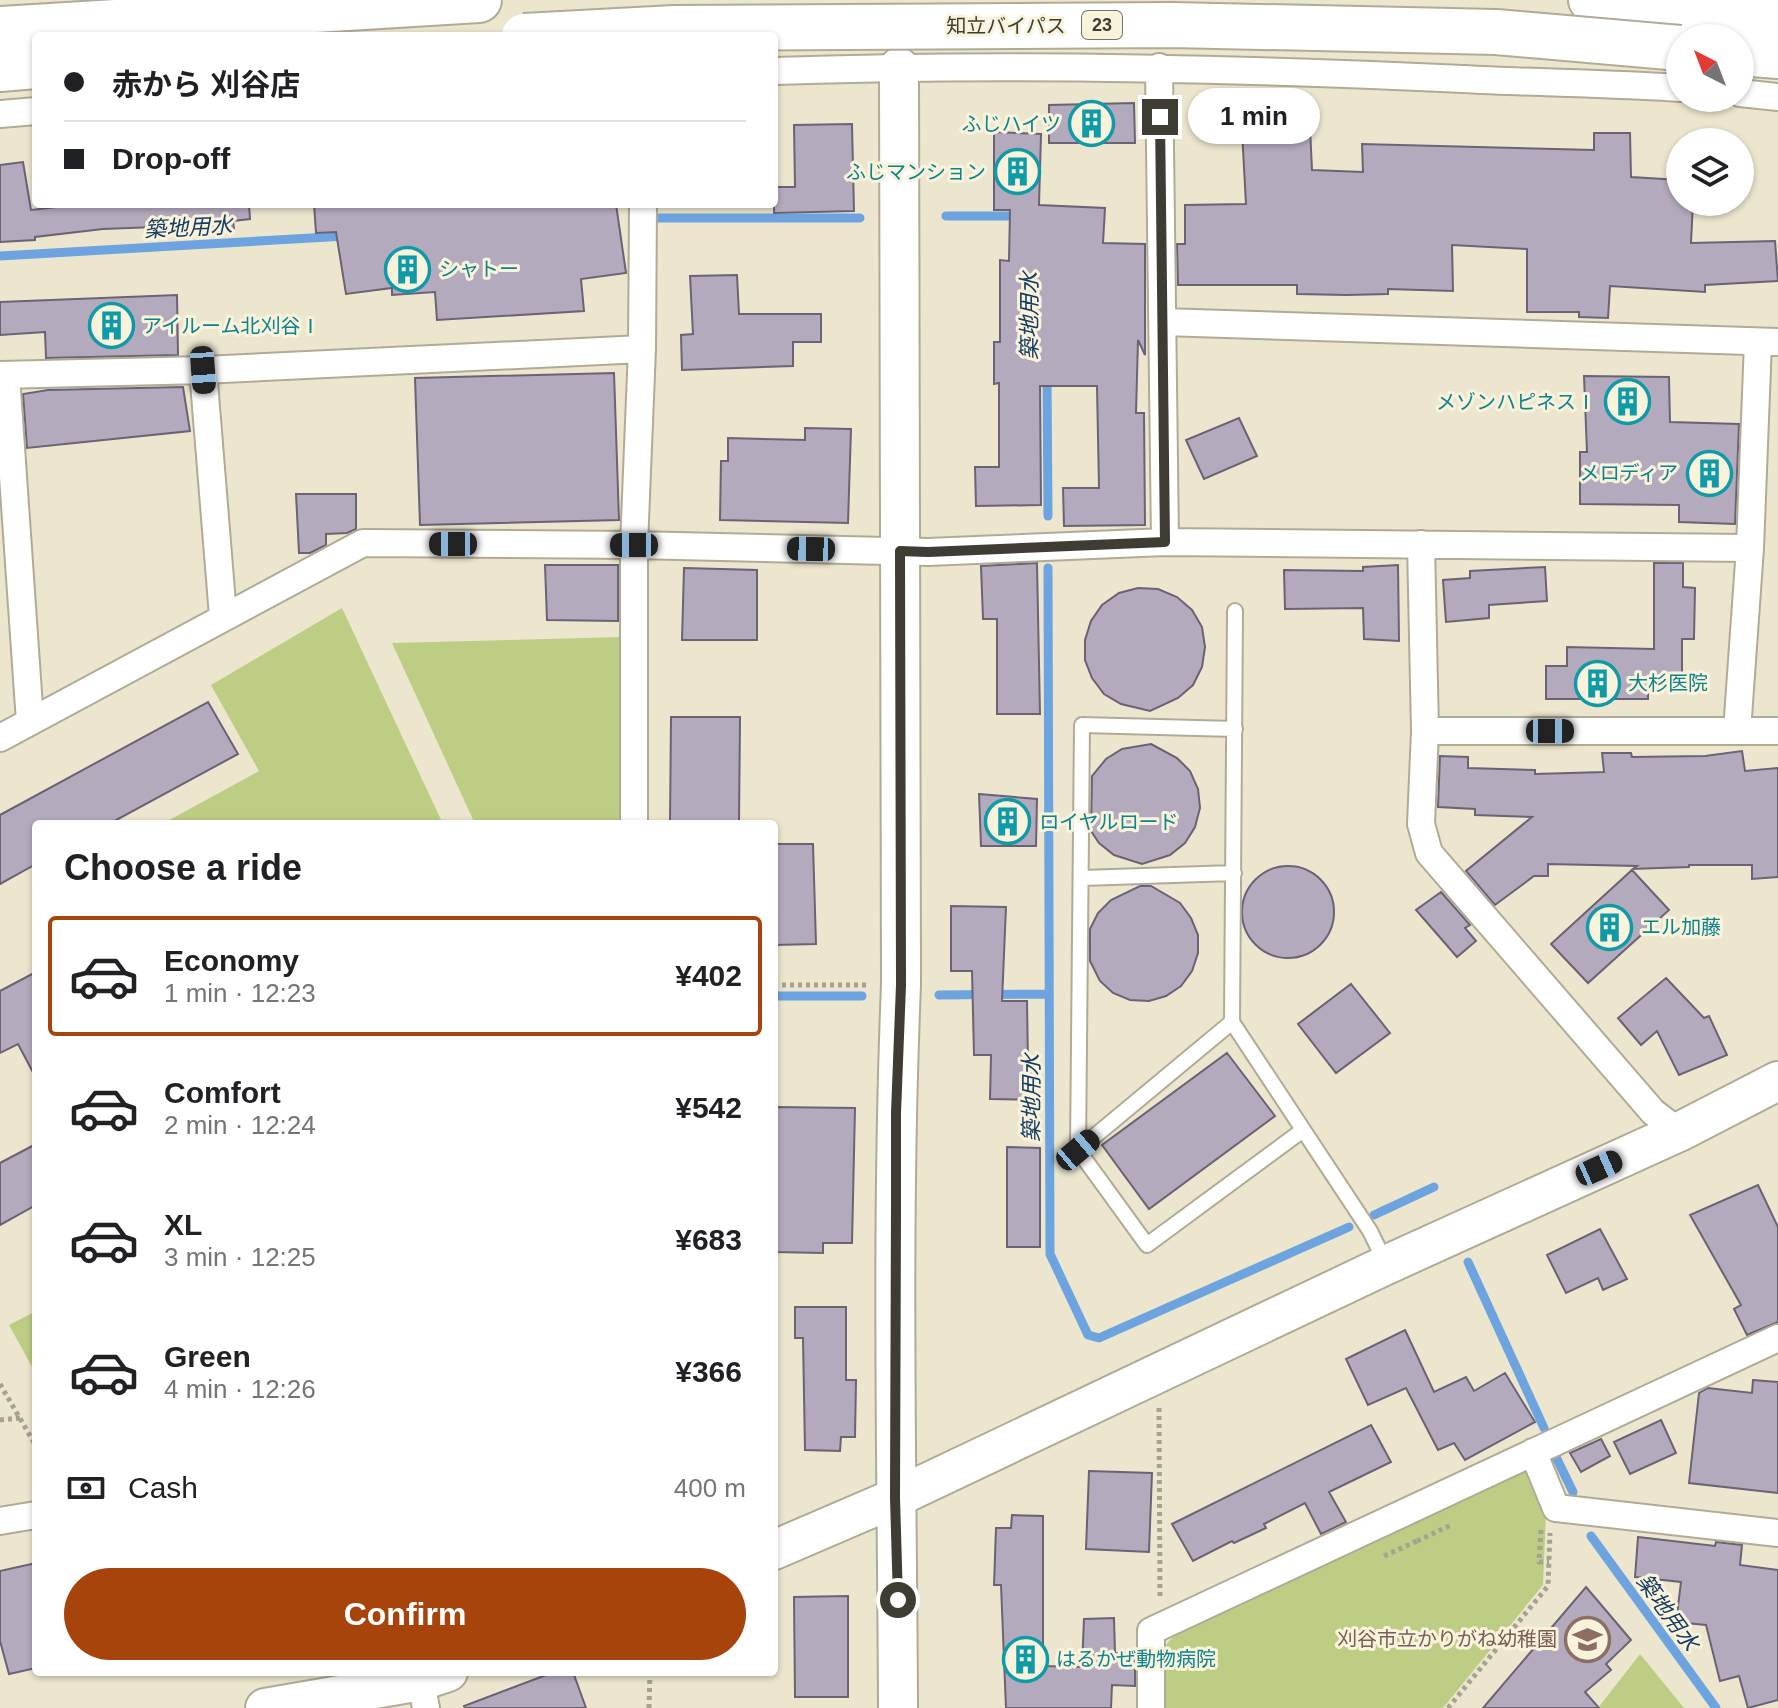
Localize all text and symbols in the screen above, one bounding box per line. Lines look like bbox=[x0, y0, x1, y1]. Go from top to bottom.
road number: 23 bbox=[1082, 11, 1122, 39]
street label: 知立バイパス bbox=[946, 15, 1066, 37]
north arrow bbox=[1666, 24, 1754, 112]
map controls bbox=[1666, 24, 1754, 216]
text: 赤から 刈谷店 bbox=[112, 68, 300, 101]
callout: 1 min bbox=[1188, 89, 1320, 145]
route end bbox=[1142, 99, 1178, 135]
building icon: ふじハイツ bbox=[1068, 100, 1116, 148]
text: 1 min bbox=[1220, 101, 1288, 131]
place label: ふじハイツ bbox=[961, 113, 1061, 135]
button: layers bbox=[1666, 128, 1754, 216]
text: Drop-off bbox=[112, 142, 230, 175]
building icon: ふじマンション bbox=[993, 148, 1041, 196]
place label: ふじマンション bbox=[846, 161, 986, 183]
water label: 築地用水 bbox=[143, 213, 235, 242]
building icon: シャトー bbox=[384, 245, 432, 293]
place label: シャトー bbox=[439, 258, 519, 280]
water label: 築地用水 bbox=[1017, 270, 1042, 360]
building icon: アイルーム北刈谷Ⅰ bbox=[87, 302, 135, 350]
place label: アイルーム北刈谷Ⅰ bbox=[142, 315, 320, 337]
car bbox=[189, 345, 217, 395]
building icon: メゾンハピネスⅠ bbox=[1603, 378, 1651, 426]
place label: メゾンハピネスⅠ bbox=[1436, 391, 1596, 413]
building icon: メロディア bbox=[1685, 449, 1733, 497]
place label: メロディア bbox=[1579, 462, 1678, 484]
car bbox=[429, 532, 477, 556]
car bbox=[610, 533, 658, 557]
car bbox=[787, 537, 835, 561]
building icon: 大杉医院 bbox=[1573, 659, 1621, 707]
place label: 大杉医院 bbox=[1628, 672, 1708, 694]
car bbox=[1526, 719, 1574, 743]
building icon: ロイヤルロード bbox=[984, 798, 1032, 846]
place label: ロイヤルロード bbox=[1039, 811, 1178, 833]
text: Choose a ride bbox=[64, 847, 302, 888]
building icon: エル加藤 bbox=[1586, 903, 1634, 951]
place label: エル加藤 bbox=[1641, 916, 1721, 938]
icon: car bbox=[68, 940, 140, 1012]
text: Economy bbox=[164, 944, 299, 977]
text: ¥402 bbox=[675, 959, 742, 992]
text: 1 min · 12:23 bbox=[164, 978, 316, 1008]
water label: 築地用水 bbox=[1019, 1052, 1044, 1142]
icon: car bbox=[68, 1072, 140, 1144]
text: Comfort bbox=[164, 1076, 281, 1109]
text: ¥542 bbox=[675, 1091, 742, 1124]
text: 2 min · 12:24 bbox=[164, 1110, 316, 1140]
car bbox=[1052, 1125, 1104, 1175]
car bbox=[1572, 1147, 1626, 1189]
icon: car bbox=[68, 1204, 140, 1276]
text: XL bbox=[164, 1208, 202, 1241]
text: ¥683 bbox=[675, 1223, 742, 1256]
text: 3 min · 12:25 bbox=[164, 1242, 316, 1272]
icon: car bbox=[68, 1336, 140, 1408]
text: Green bbox=[164, 1340, 251, 1373]
text: ¥366 bbox=[675, 1355, 742, 1388]
text: 4 min · 12:26 bbox=[164, 1374, 316, 1404]
icon: cash bbox=[64, 1466, 108, 1510]
text: Cash bbox=[128, 1471, 198, 1504]
text: 400 m bbox=[674, 1473, 746, 1503]
button: Confirm bbox=[64, 1568, 746, 1660]
water label: 築地用水 bbox=[1632, 1569, 1705, 1657]
route start bbox=[880, 1582, 916, 1618]
school or university icon: 刈谷市立かりがね幼稚園 bbox=[1564, 1615, 1612, 1663]
place label: 刈谷市立かりがね幼稚園 bbox=[1337, 1628, 1557, 1650]
building icon: はるかぜ動物病院 bbox=[1001, 1635, 1049, 1683]
place label: はるかぜ動物病院 bbox=[1056, 1648, 1216, 1670]

